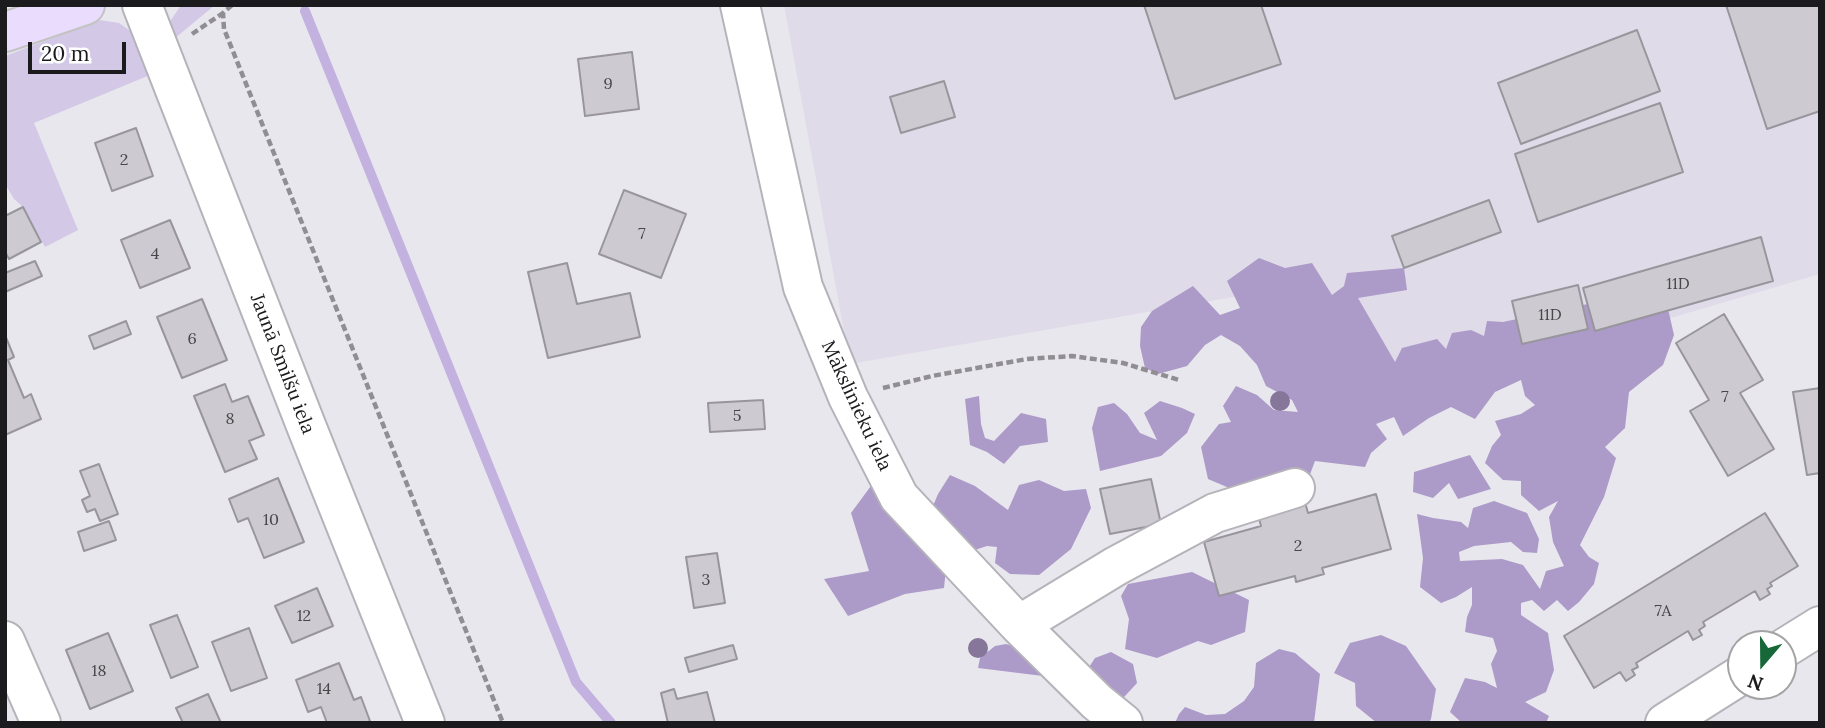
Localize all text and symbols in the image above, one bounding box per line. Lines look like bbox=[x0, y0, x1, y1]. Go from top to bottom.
scale bar bbox=[32, 28, 130, 72]
text: 20 m bbox=[41, 40, 90, 67]
house number: 9 bbox=[603, 74, 613, 94]
house number: 2 bbox=[120, 150, 128, 170]
house number: 7 bbox=[638, 224, 646, 244]
house number: 4 bbox=[151, 244, 159, 264]
house number: 11D bbox=[1666, 274, 1690, 294]
street label: Jaunā Smilšu iela bbox=[245, 291, 319, 437]
house number: 11D bbox=[1538, 305, 1562, 325]
house number: 6 bbox=[187, 329, 197, 349]
street label: Mākslinieku iela bbox=[816, 337, 896, 475]
house number: 7 bbox=[1721, 387, 1729, 407]
house number: 5 bbox=[733, 406, 741, 426]
house number: 8 bbox=[226, 409, 234, 429]
house number: 10 bbox=[263, 510, 279, 530]
house number: 2 bbox=[1294, 536, 1302, 556]
house number: 3 bbox=[702, 570, 710, 590]
house number: 7A bbox=[1654, 601, 1672, 621]
house number: 12 bbox=[297, 606, 311, 626]
north arrow bbox=[1727, 630, 1797, 700]
house number: 18 bbox=[92, 661, 106, 681]
text: N bbox=[1744, 669, 1767, 697]
house number: 14 bbox=[317, 679, 331, 699]

